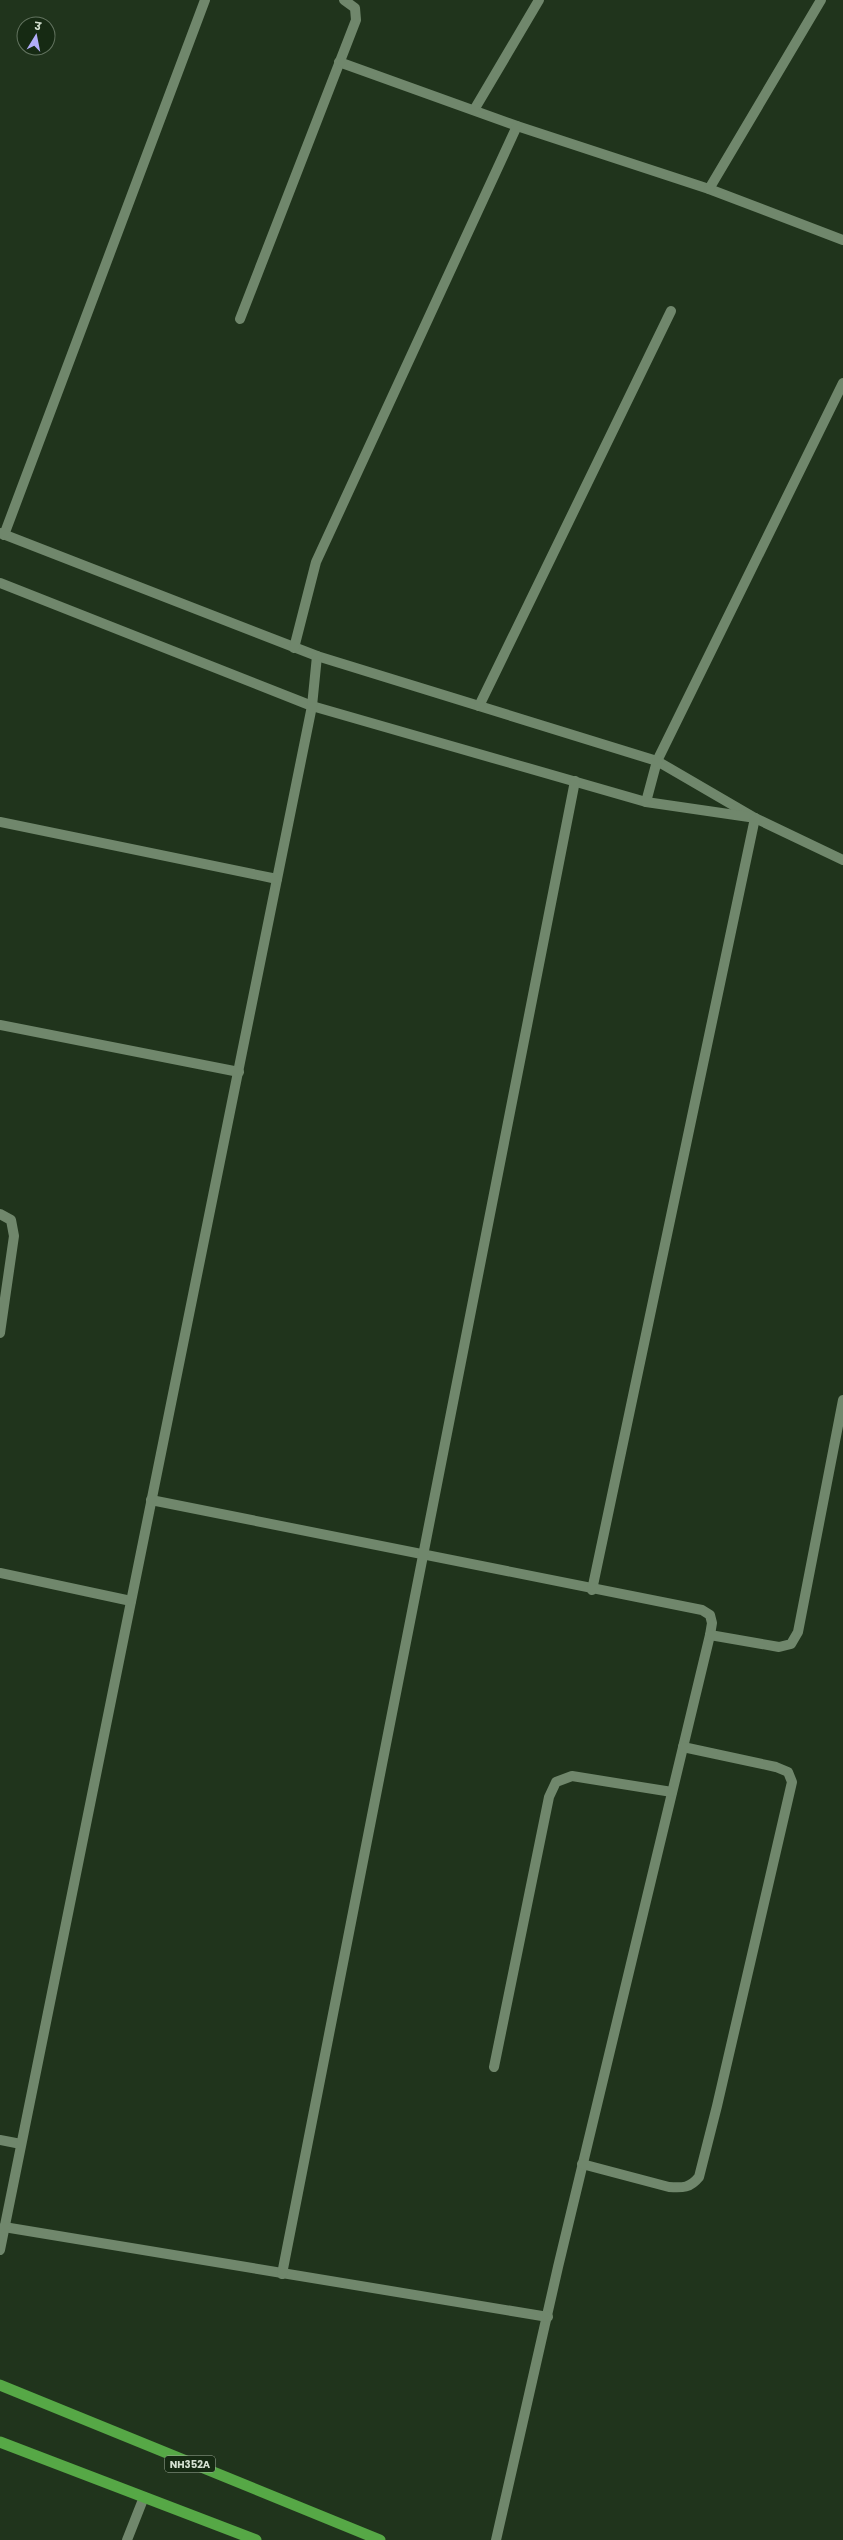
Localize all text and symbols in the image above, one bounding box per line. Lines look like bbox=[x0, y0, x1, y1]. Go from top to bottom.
north arrow bbox=[16, 16, 56, 56]
text: उ bbox=[32, 18, 43, 35]
road number: NH352A bbox=[165, 2456, 215, 2472]

